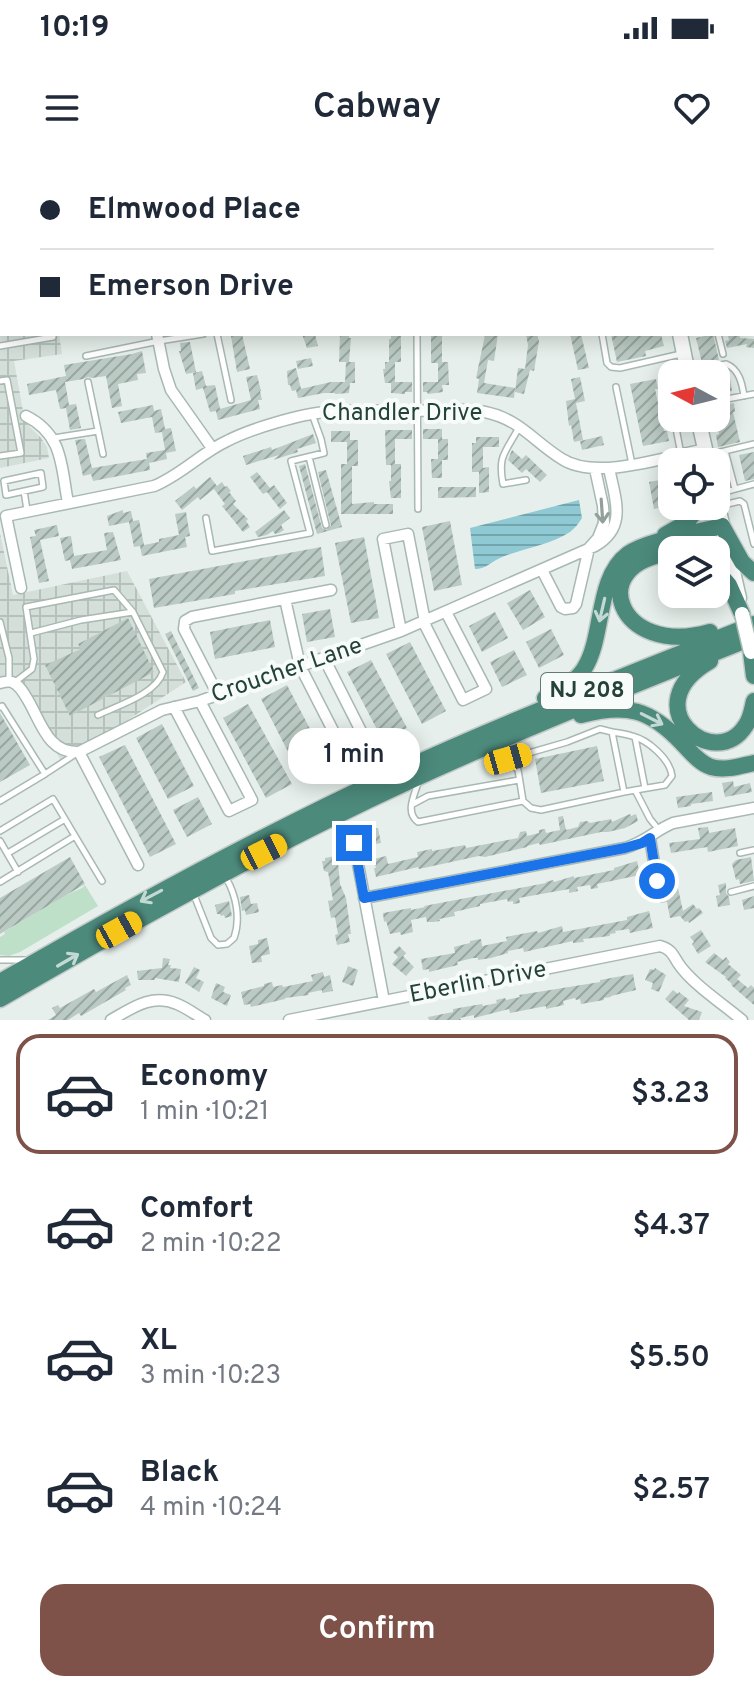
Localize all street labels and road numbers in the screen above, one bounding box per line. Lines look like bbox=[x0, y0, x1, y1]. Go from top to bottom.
street label: Chandler Drive bbox=[322, 399, 482, 429]
street label: Croucher Lane bbox=[207, 631, 367, 711]
road number: NJ 208 bbox=[541, 673, 633, 709]
street label: Eberlin Drive bbox=[407, 955, 549, 1011]

